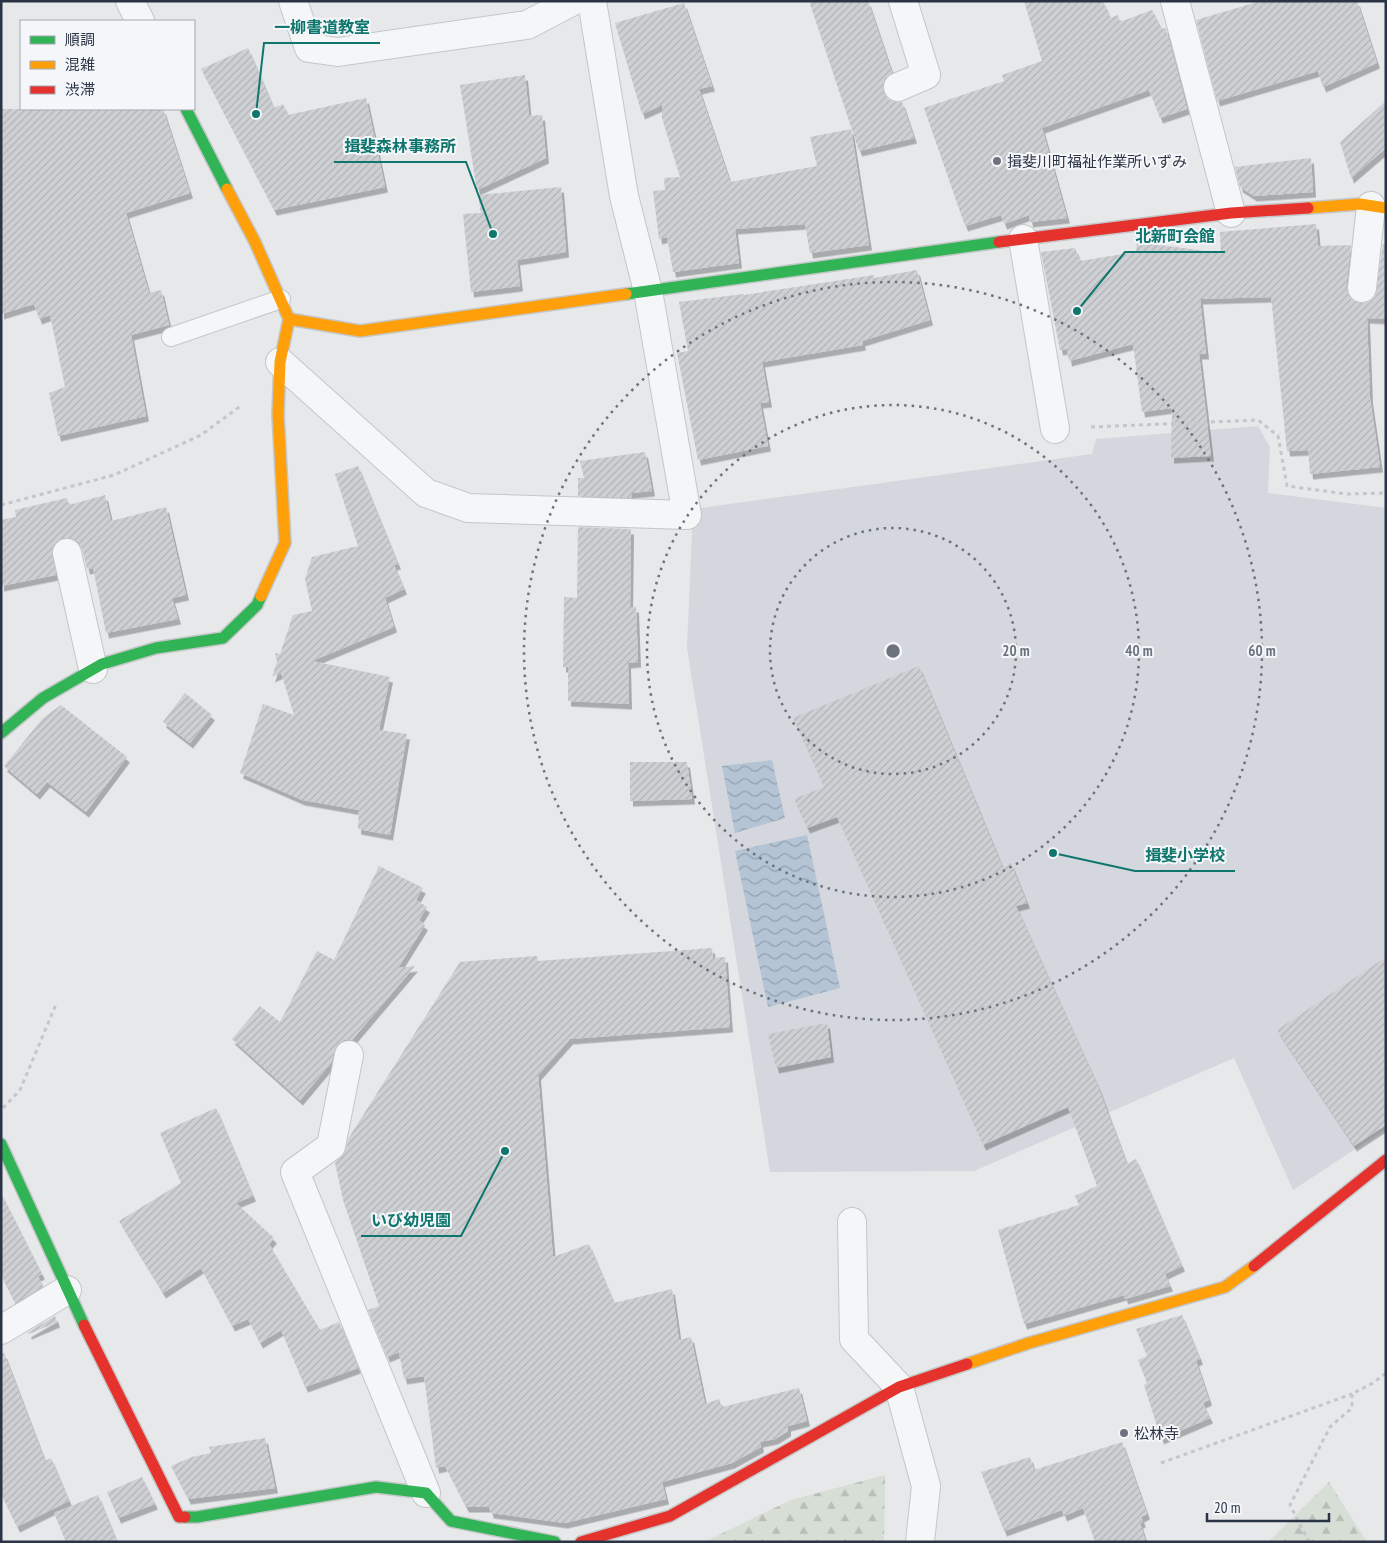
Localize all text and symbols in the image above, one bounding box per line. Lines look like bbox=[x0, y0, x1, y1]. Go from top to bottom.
callout: 一柳書道教室 bbox=[264, 12, 380, 43]
text: 一柳書道教室 bbox=[274, 17, 370, 37]
legend bbox=[20, 20, 195, 110]
text: 順調 bbox=[65, 30, 95, 49]
text: 混雑 bbox=[65, 55, 95, 74]
text: 渋滞 bbox=[65, 80, 95, 99]
callout: 揖斐森林事務所 bbox=[334, 131, 466, 162]
text: 揖斐森林事務所 bbox=[344, 136, 456, 156]
place label: 揖斐川町福祉作業所いずみ bbox=[1007, 152, 1187, 171]
marker: 揖斐川町福祉作業所いずみ bbox=[991, 155, 1003, 167]
callout: 北新町会館 bbox=[1125, 221, 1225, 252]
text: 北新町会館 bbox=[1135, 226, 1215, 246]
text: 20 m bbox=[1002, 641, 1030, 660]
text: 40 m bbox=[1125, 641, 1153, 660]
text: 60 m bbox=[1248, 641, 1276, 660]
centre of rings bbox=[884, 642, 902, 660]
callout: 揖斐小学校 bbox=[1135, 840, 1235, 871]
text: 揖斐小学校 bbox=[1145, 845, 1225, 865]
callout: いび幼児園 bbox=[361, 1205, 461, 1236]
text: いび幼児園 bbox=[371, 1210, 451, 1230]
place label: 松林寺 bbox=[1134, 1424, 1179, 1443]
marker: 松林寺 bbox=[1118, 1427, 1130, 1439]
scale bar bbox=[1207, 1490, 1330, 1522]
text: 20 m bbox=[1214, 1498, 1240, 1517]

